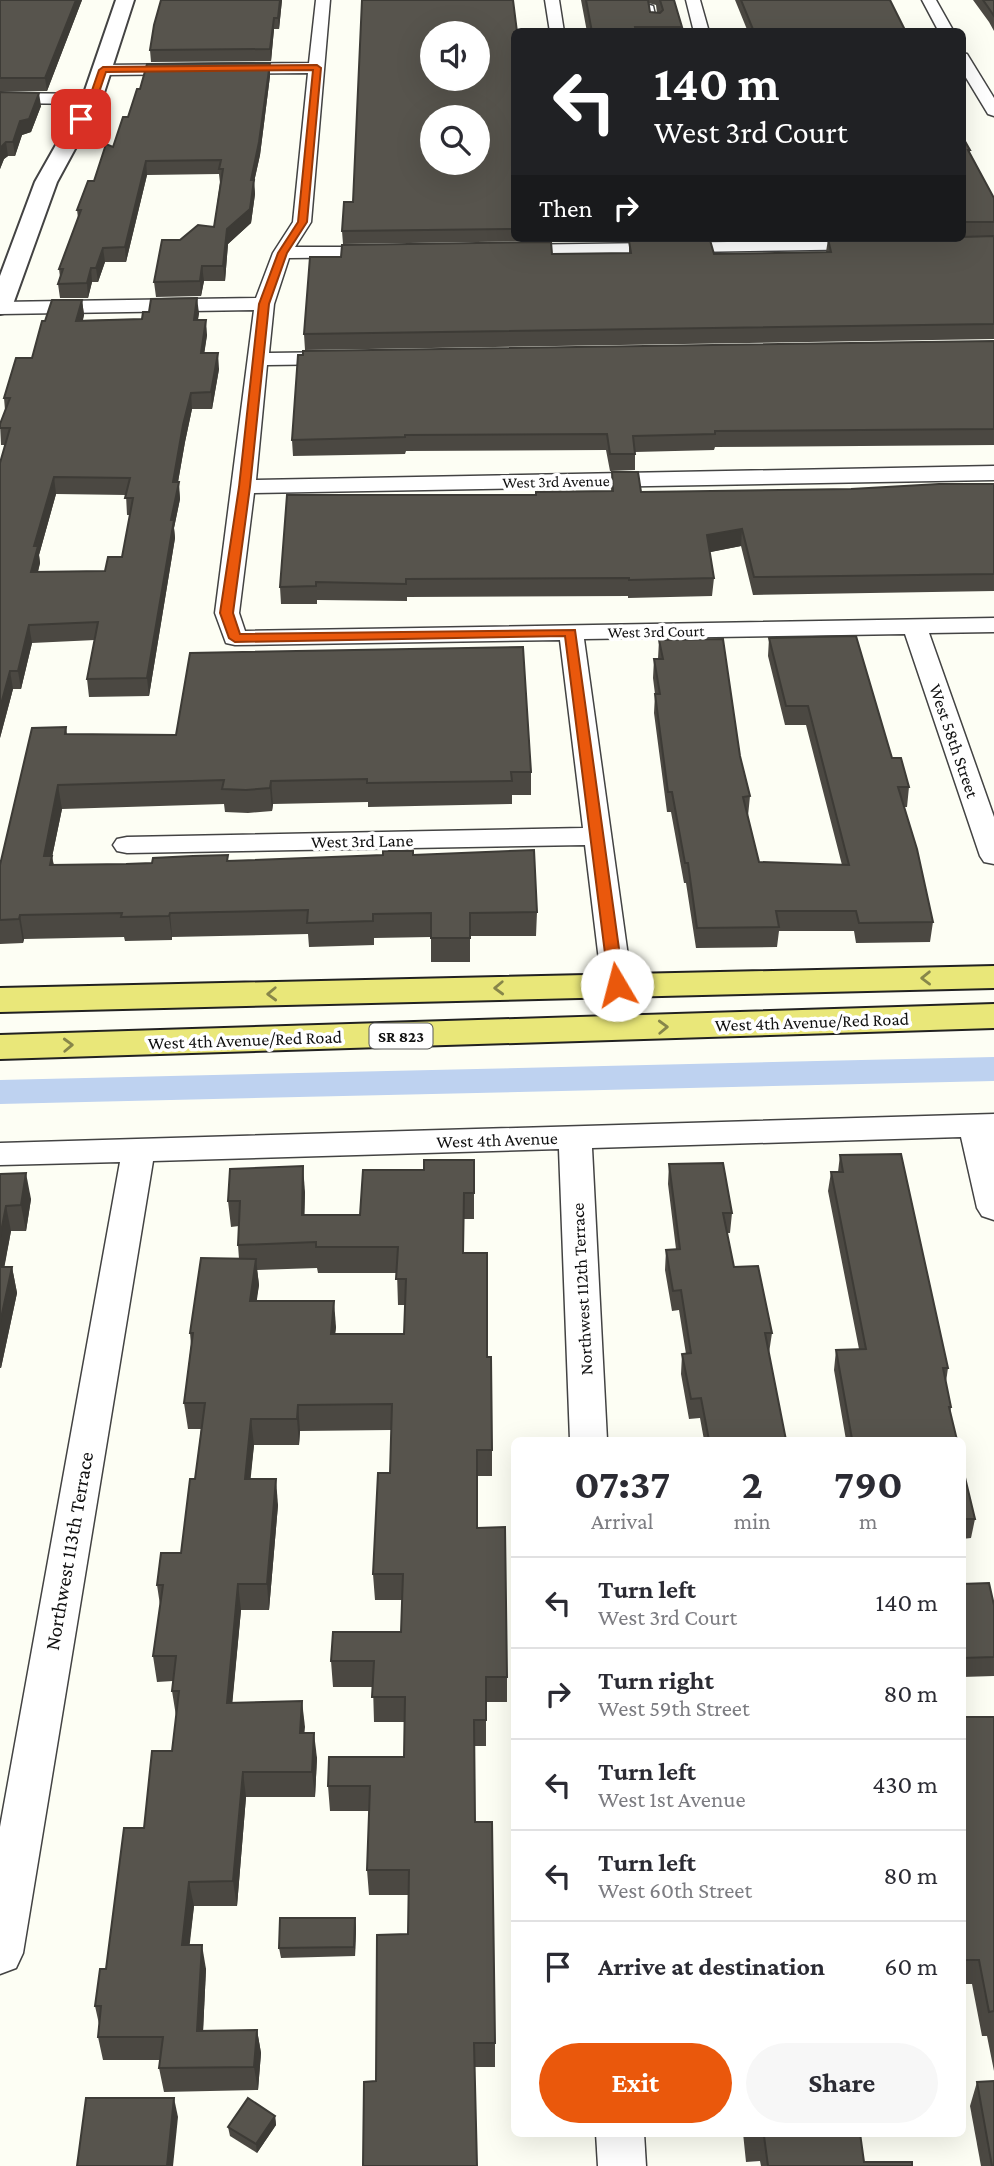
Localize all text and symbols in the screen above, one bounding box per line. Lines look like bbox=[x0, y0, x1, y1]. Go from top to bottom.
map controls bbox=[420, 21, 490, 175]
button: sound bbox=[420, 21, 490, 91]
icon: left bbox=[539, 56, 630, 147]
text: 140 m bbox=[654, 56, 779, 111]
pin bbox=[51, 89, 111, 149]
icon: arrive bbox=[62, 100, 100, 138]
button: search bbox=[420, 105, 490, 175]
text: West 3rd Court bbox=[654, 114, 848, 150]
icon: right bbox=[607, 189, 645, 227]
text: Then bbox=[539, 194, 593, 223]
street label: West 3rd Avenue bbox=[502, 472, 610, 491]
street label: West 3rd Court bbox=[607, 622, 705, 641]
street label: West 58th Street bbox=[925, 681, 983, 802]
street label: West 3rd Lane bbox=[311, 830, 413, 852]
position arrow bbox=[580, 948, 654, 1022]
one-way arrow bbox=[920, 970, 931, 986]
one-way arrow bbox=[494, 980, 504, 996]
one-way arrow bbox=[266, 986, 277, 1002]
street label: West 4th Avenue/Red Road bbox=[715, 1009, 910, 1035]
one-way arrow bbox=[658, 1020, 669, 1035]
road number: SR 823 bbox=[370, 1024, 432, 1048]
street label: West 4th Avenue/Red Road bbox=[148, 1027, 343, 1053]
one-way arrow bbox=[63, 1037, 74, 1053]
street label: West 4th Avenue bbox=[436, 1128, 558, 1152]
street label: Northwest 112th Terrace bbox=[567, 1202, 597, 1376]
street label: Northwest 113th Terrace bbox=[40, 1450, 98, 1652]
text: 07:37 bbox=[574, 1460, 670, 1507]
text: 2 bbox=[741, 1460, 763, 1507]
text: 790 bbox=[834, 1460, 903, 1507]
text: Arrival bbox=[591, 1508, 654, 1534]
text: min bbox=[734, 1508, 771, 1534]
text: m bbox=[859, 1508, 878, 1534]
text: Turn left bbox=[598, 1575, 696, 1604]
icon: left bbox=[539, 1584, 577, 1622]
text: 140 m bbox=[876, 1588, 938, 1617]
text: West 3rd Court bbox=[598, 1604, 737, 1630]
text: Turn right bbox=[598, 1666, 714, 1695]
icon: right bbox=[539, 1675, 577, 1713]
text: 80 m bbox=[884, 1679, 938, 1708]
text: West 59th Street bbox=[598, 1695, 750, 1721]
text: Turn left bbox=[598, 1757, 696, 1786]
icon: left bbox=[539, 1766, 577, 1804]
text: 430 m bbox=[872, 1770, 938, 1799]
text: West 1st Avenue bbox=[598, 1786, 746, 1812]
text: Turn left bbox=[598, 1848, 696, 1877]
icon: left bbox=[539, 1857, 577, 1895]
text: 80 m bbox=[884, 1861, 938, 1890]
text: West 60th Street bbox=[598, 1877, 752, 1903]
icon: arrive bbox=[539, 1948, 577, 1986]
text: Arrive at destination bbox=[598, 1952, 825, 1981]
text: 60 m bbox=[884, 1952, 938, 1981]
button: Exit bbox=[539, 2043, 732, 2123]
button: Share bbox=[746, 2043, 938, 2123]

